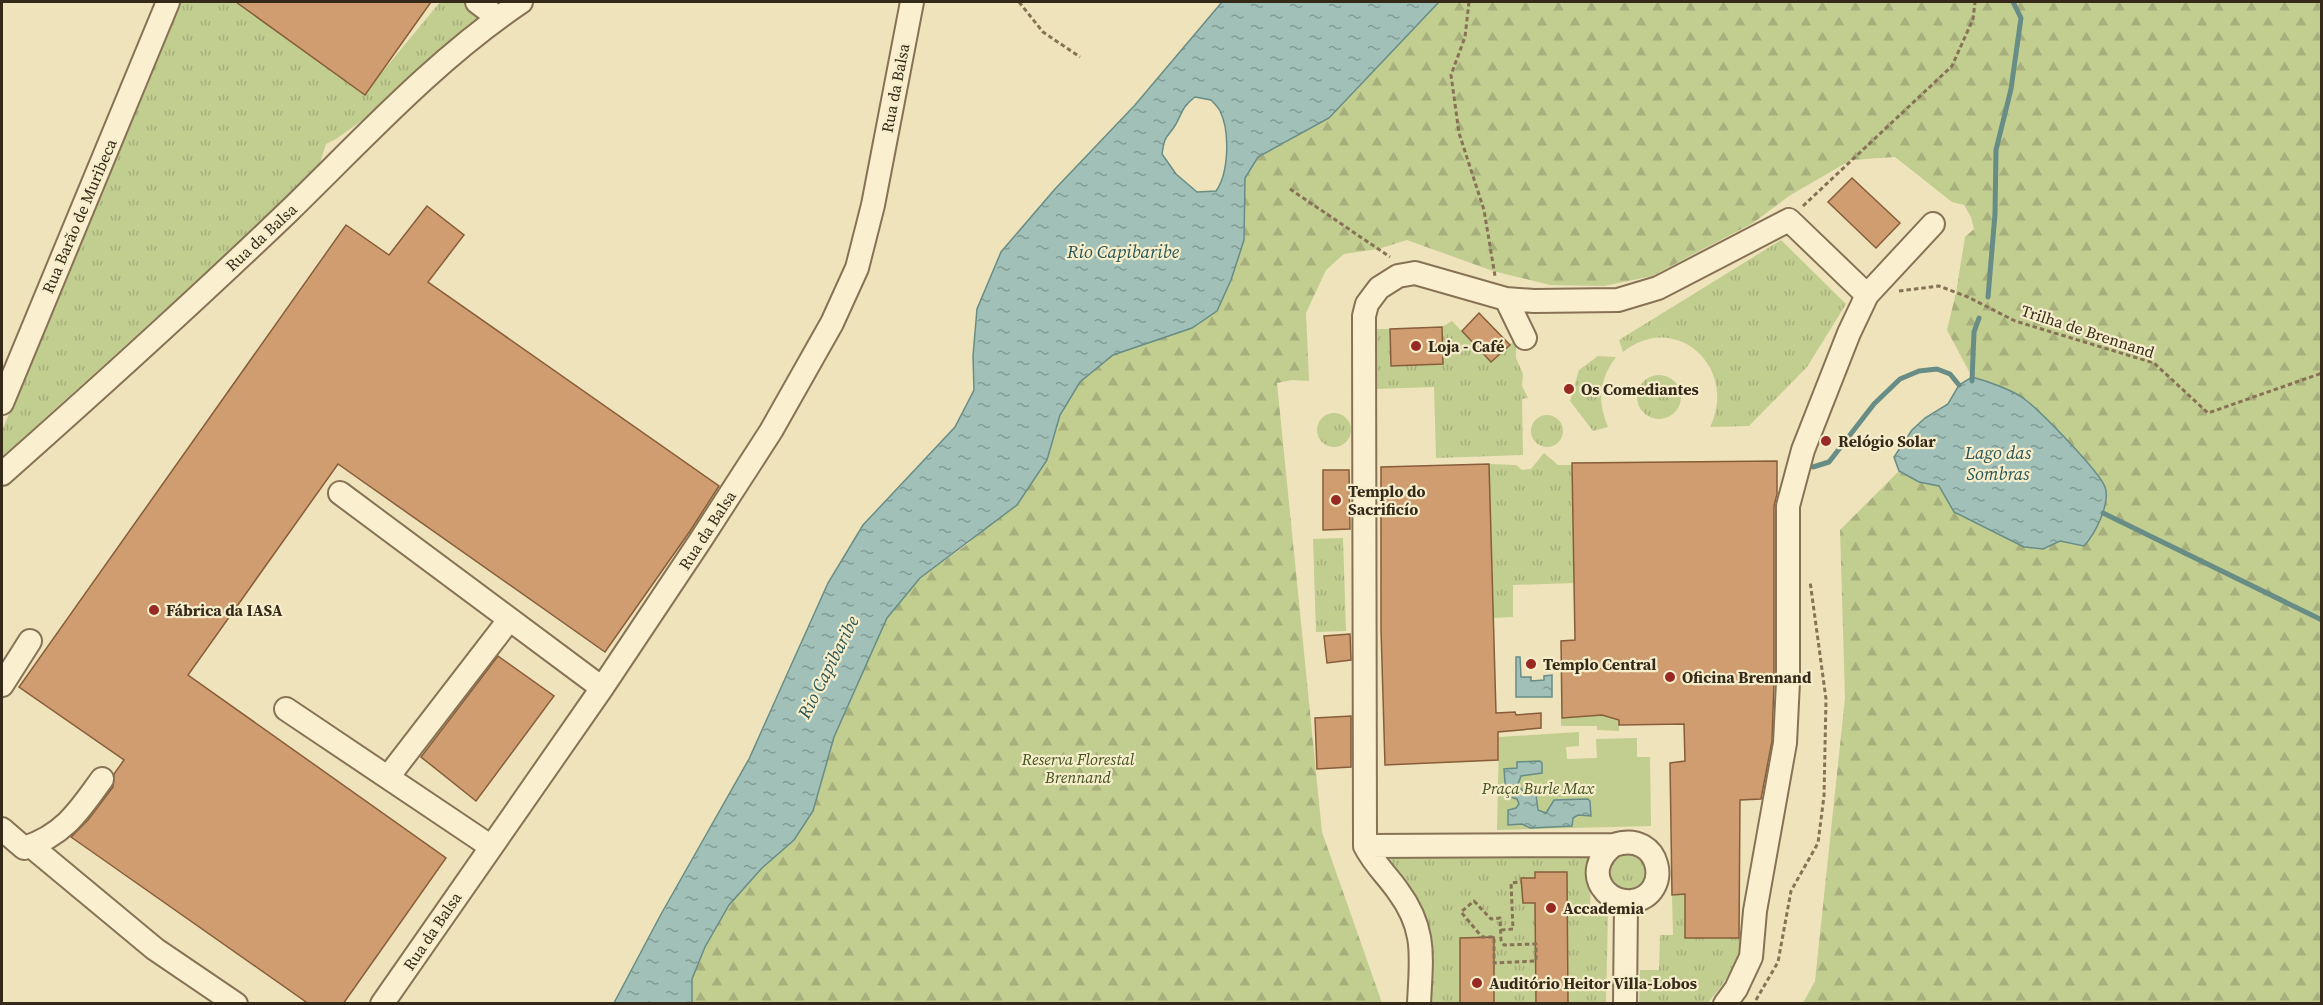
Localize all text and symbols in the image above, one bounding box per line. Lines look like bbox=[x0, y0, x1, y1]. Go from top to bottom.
street label: Rua da Balsa bbox=[876, 41, 915, 134]
street label: Rua Barão de Muribeca bbox=[36, 134, 122, 297]
street label: Rua da Balsa bbox=[220, 198, 302, 276]
water label: Rio Capibaribe bbox=[1066, 239, 1180, 264]
street label: Trilha de Brennand bbox=[2019, 299, 2157, 363]
place label: Loja - Café bbox=[1428, 335, 1504, 357]
marker: Loja - Café bbox=[1409, 339, 1423, 353]
place label: Os Comediantes bbox=[1581, 378, 1699, 400]
marker: Os Comediantes bbox=[1562, 382, 1576, 396]
place label: Relógio Solar bbox=[1838, 430, 1936, 452]
marker: Relógio Solar bbox=[1819, 434, 1833, 448]
water label: Lago das Sombras bbox=[1964, 440, 2032, 486]
place label: Templo do Sacrificío bbox=[1348, 480, 1425, 520]
street label: Rua da Balsa bbox=[673, 485, 741, 574]
marker: Templo do Sacrificío bbox=[1329, 493, 1343, 507]
place label: Fábrica da IASA bbox=[166, 599, 283, 621]
marker: Fábrica da IASA bbox=[147, 603, 161, 617]
water label: Rio Capibaribe bbox=[791, 611, 865, 724]
place label: Templo Central bbox=[1543, 653, 1656, 675]
marker: Templo Central bbox=[1524, 657, 1538, 671]
place label: Oficina Brennand bbox=[1682, 666, 1812, 688]
marker: Oficina Brennand bbox=[1663, 670, 1677, 684]
park label: Reserva Florestal Brennand bbox=[1021, 748, 1135, 788]
park label: Praça Burle Max bbox=[1481, 777, 1595, 799]
street label: Rua da Balsa bbox=[398, 887, 467, 975]
place label: Accademia bbox=[1563, 897, 1645, 919]
marker: Accademia bbox=[1544, 901, 1558, 915]
place label: Auditório Heitor Villa-Lobos bbox=[1489, 972, 1697, 994]
marker: Auditório Heitor Villa-Lobos bbox=[1470, 976, 1484, 990]

